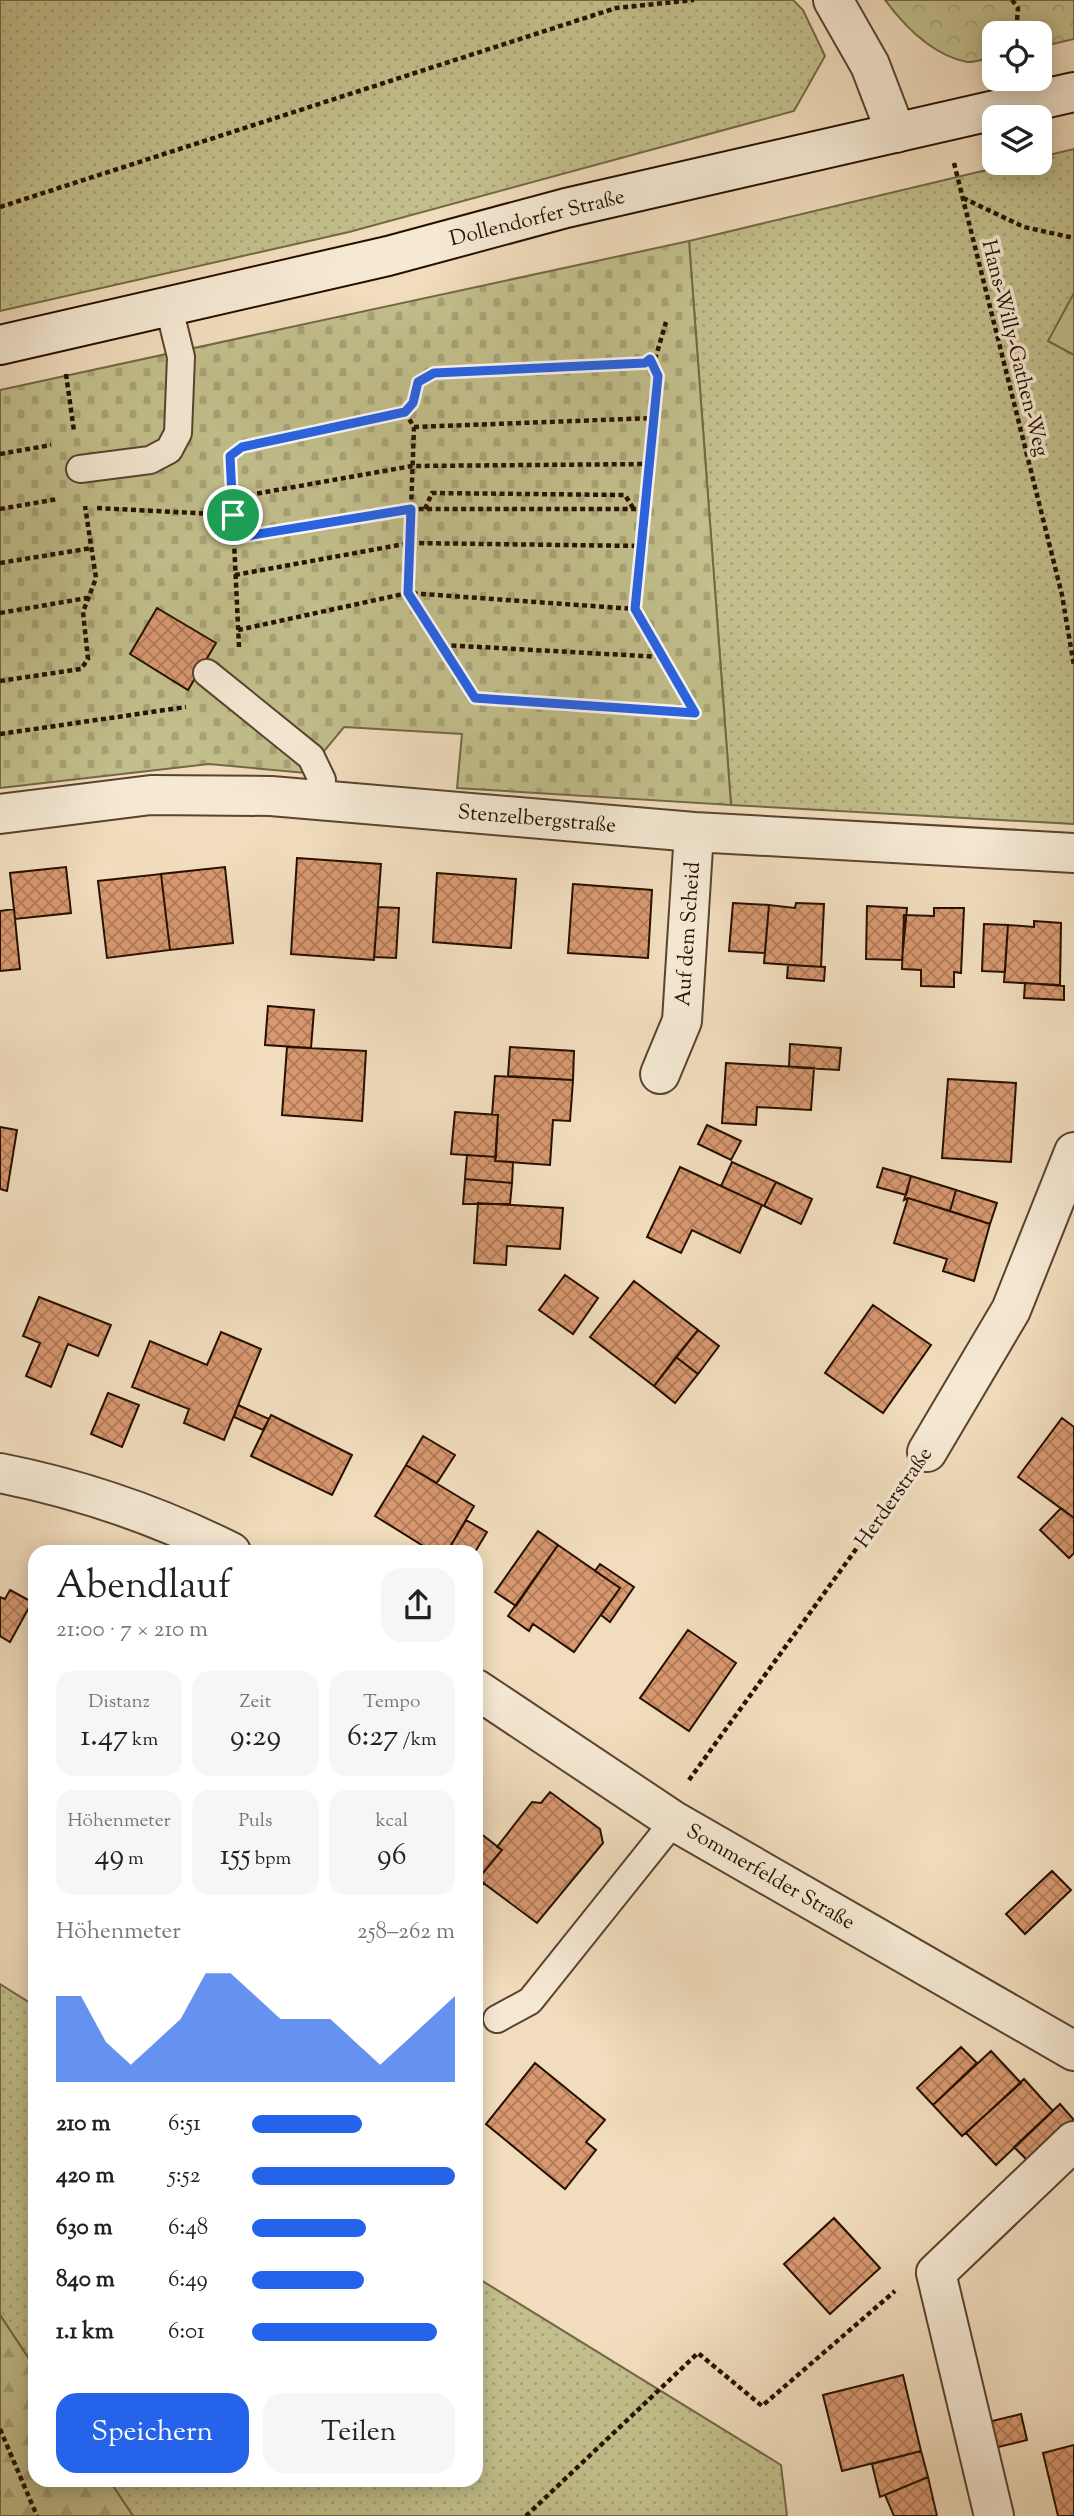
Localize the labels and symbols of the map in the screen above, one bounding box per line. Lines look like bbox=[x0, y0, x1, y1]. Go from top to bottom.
street label: Dollendorfer Straße bbox=[447, 183, 628, 255]
street label: Hans-Willy-Gathen-Weg bbox=[973, 237, 1056, 460]
pin bbox=[203, 485, 263, 545]
street label: Stenzelbergstraße bbox=[456, 798, 617, 842]
street label: Auf dem Scheid bbox=[669, 861, 709, 1007]
street label: Herderstraße bbox=[849, 1441, 941, 1555]
street label: Sommerfelder Straße bbox=[680, 1817, 860, 1938]

